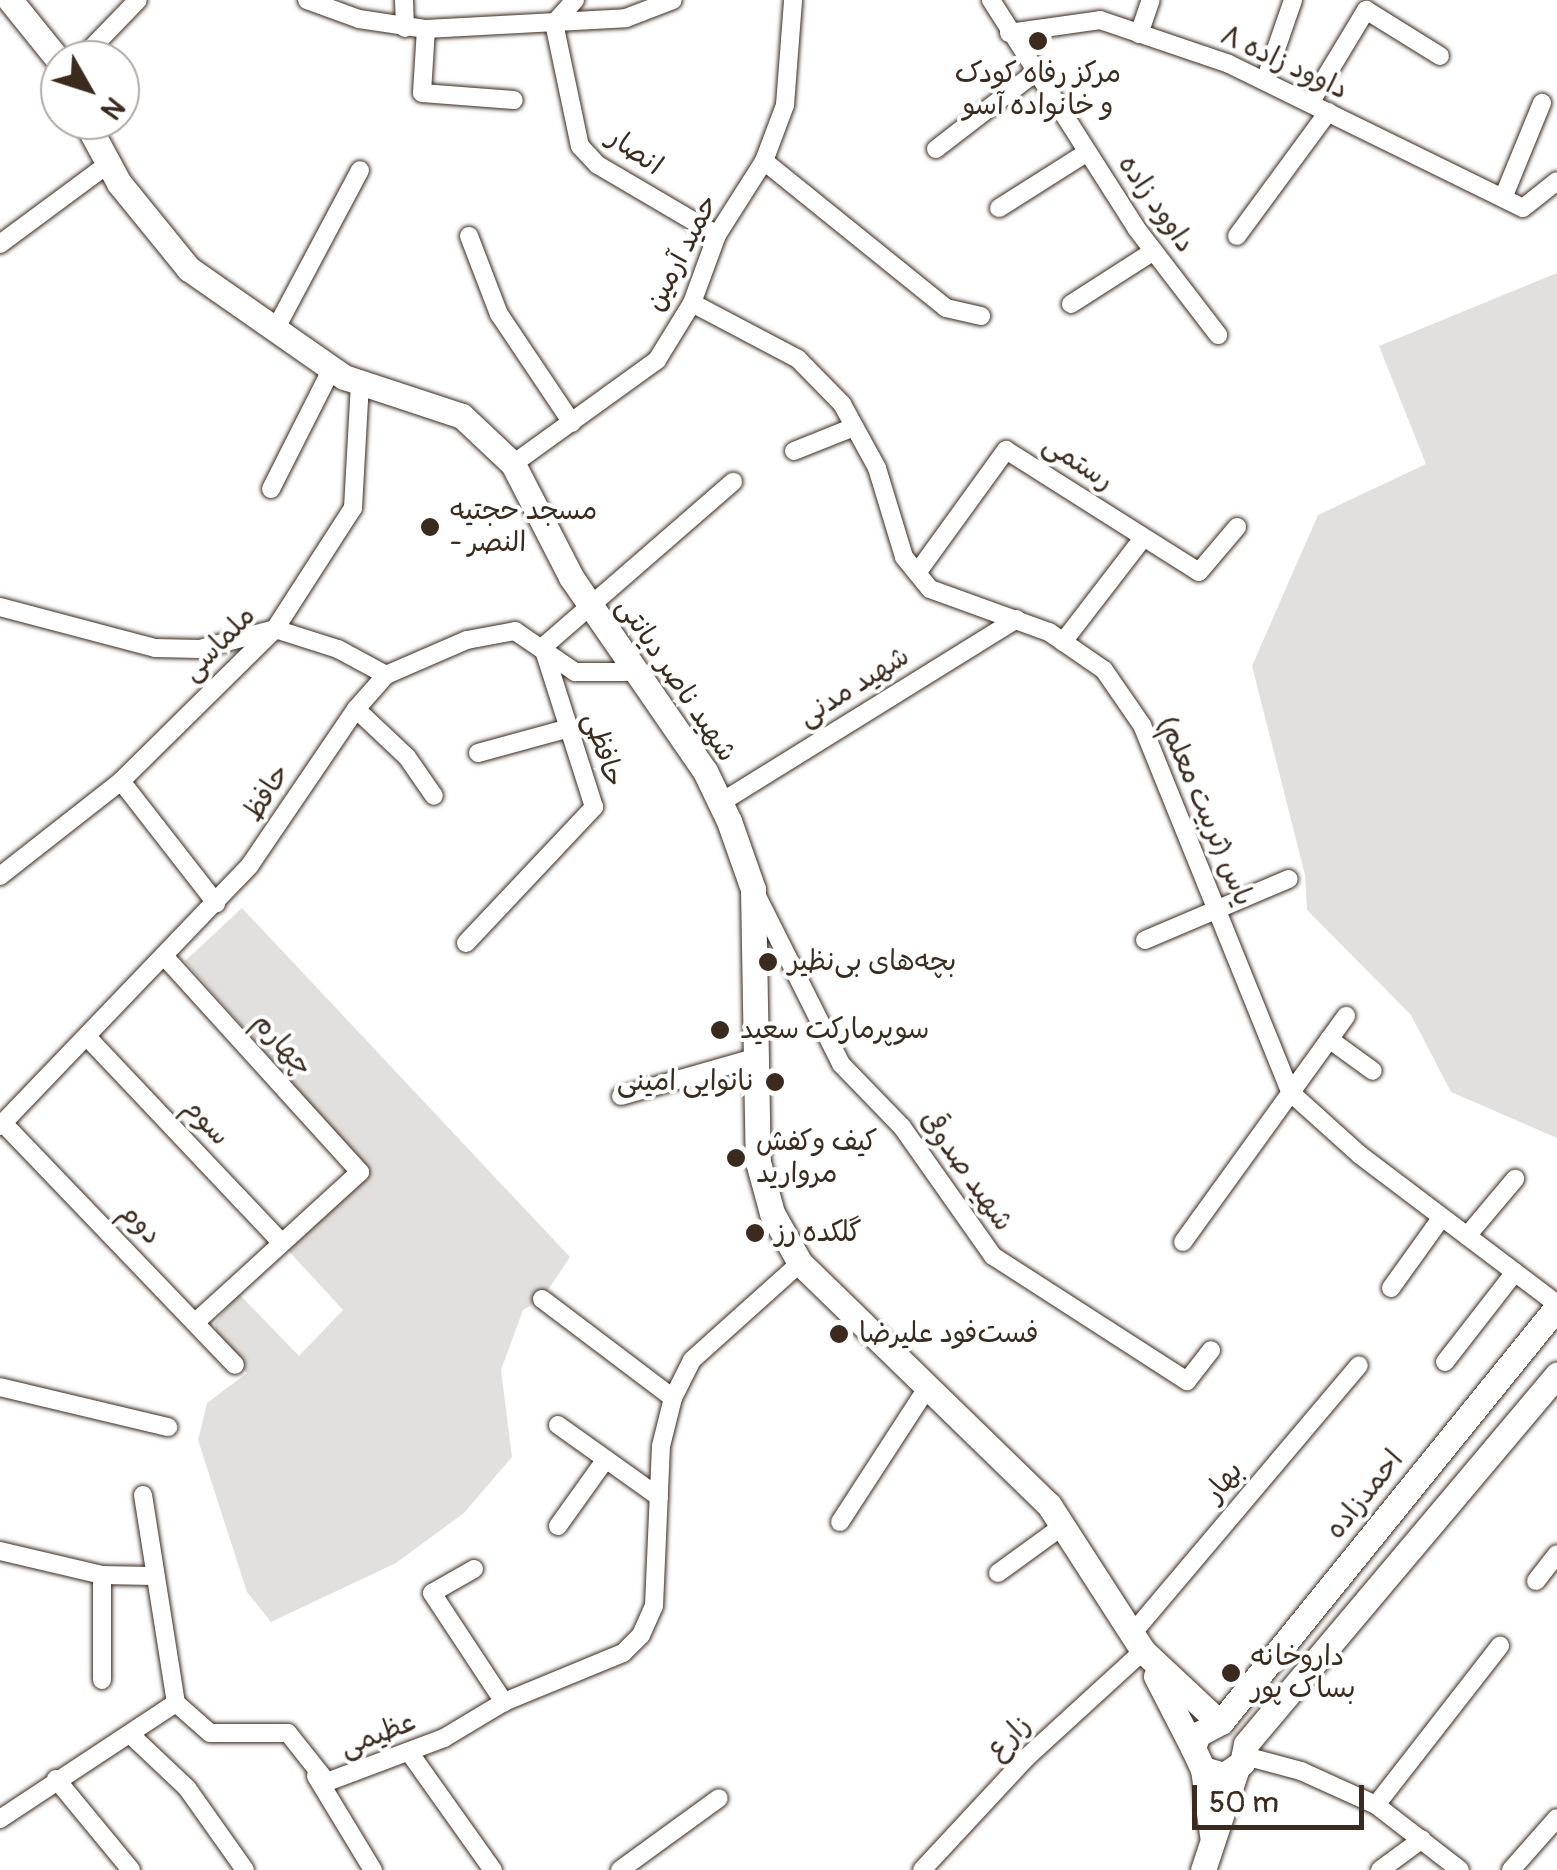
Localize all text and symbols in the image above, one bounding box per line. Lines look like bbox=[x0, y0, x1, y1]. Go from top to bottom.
street label: داوود زاده ۸ bbox=[1215, 19, 1353, 107]
marker: مرکز رفاه کودک و خانواده آسو bbox=[1027, 30, 1049, 52]
north arrow bbox=[40, 40, 140, 140]
place label: مرکز رفاه کودک و خانواده آسو bbox=[955, 57, 1121, 123]
text: N bbox=[93, 90, 132, 126]
street label: انصار bbox=[601, 121, 669, 183]
street label: داوود زاده bbox=[1110, 149, 1202, 259]
street label: حمید آرمین bbox=[638, 189, 726, 317]
street label: رستمی bbox=[1036, 428, 1120, 498]
place label: مسجد حجتیه - النصر bbox=[450, 494, 597, 560]
marker: مسجد حجتیه - النصر bbox=[419, 516, 441, 538]
street label: شهید ناصر دیانتی bbox=[609, 592, 743, 768]
street label: ملماسی bbox=[175, 599, 263, 689]
street label: شهید مدنی bbox=[792, 640, 916, 734]
street label: حافظی bbox=[575, 709, 631, 791]
street label: یاس (تربیت معلم) bbox=[1150, 711, 1260, 911]
street label: حافظ bbox=[236, 758, 298, 828]
place label: بچه‌های بی‌نظیر bbox=[788, 945, 956, 979]
marker: بچه‌های بی‌نظیر bbox=[757, 951, 779, 973]
street label: چهارم bbox=[245, 1006, 319, 1084]
place label: سوپرمارکت سعید bbox=[740, 1013, 929, 1047]
marker: سوپرمارکت سعید bbox=[709, 1019, 731, 1041]
place label: نانوایی امینی bbox=[617, 1065, 755, 1099]
marker: نانوایی امینی bbox=[764, 1071, 786, 1093]
street label: سوم bbox=[176, 1091, 236, 1153]
street label: شهید صدوقی bbox=[912, 1104, 1020, 1238]
place label: کیف و‌کفش مروارید bbox=[756, 1125, 877, 1191]
marker: کیف و‌کفش مروارید bbox=[725, 1147, 747, 1169]
street label: دوم bbox=[112, 1196, 168, 1252]
place label: گلکده رز bbox=[775, 1216, 862, 1250]
marker: گلکده رز bbox=[744, 1222, 766, 1244]
place label: فست‌فود علیرضا bbox=[859, 1317, 1039, 1351]
marker: فست‌فود علیرضا bbox=[828, 1323, 850, 1345]
street label: احمدزاده bbox=[1319, 1444, 1411, 1546]
street label: بهار bbox=[1197, 1455, 1251, 1509]
place label: داروخانه بساک پور bbox=[1251, 1640, 1356, 1706]
marker: داروخانه بساک پور bbox=[1220, 1662, 1242, 1684]
street label: عظیمی bbox=[335, 1705, 421, 1765]
street label: زارع bbox=[980, 1709, 1038, 1767]
scale bar bbox=[1197, 1765, 1370, 1827]
text: 50 m bbox=[1209, 1784, 1279, 1821]

